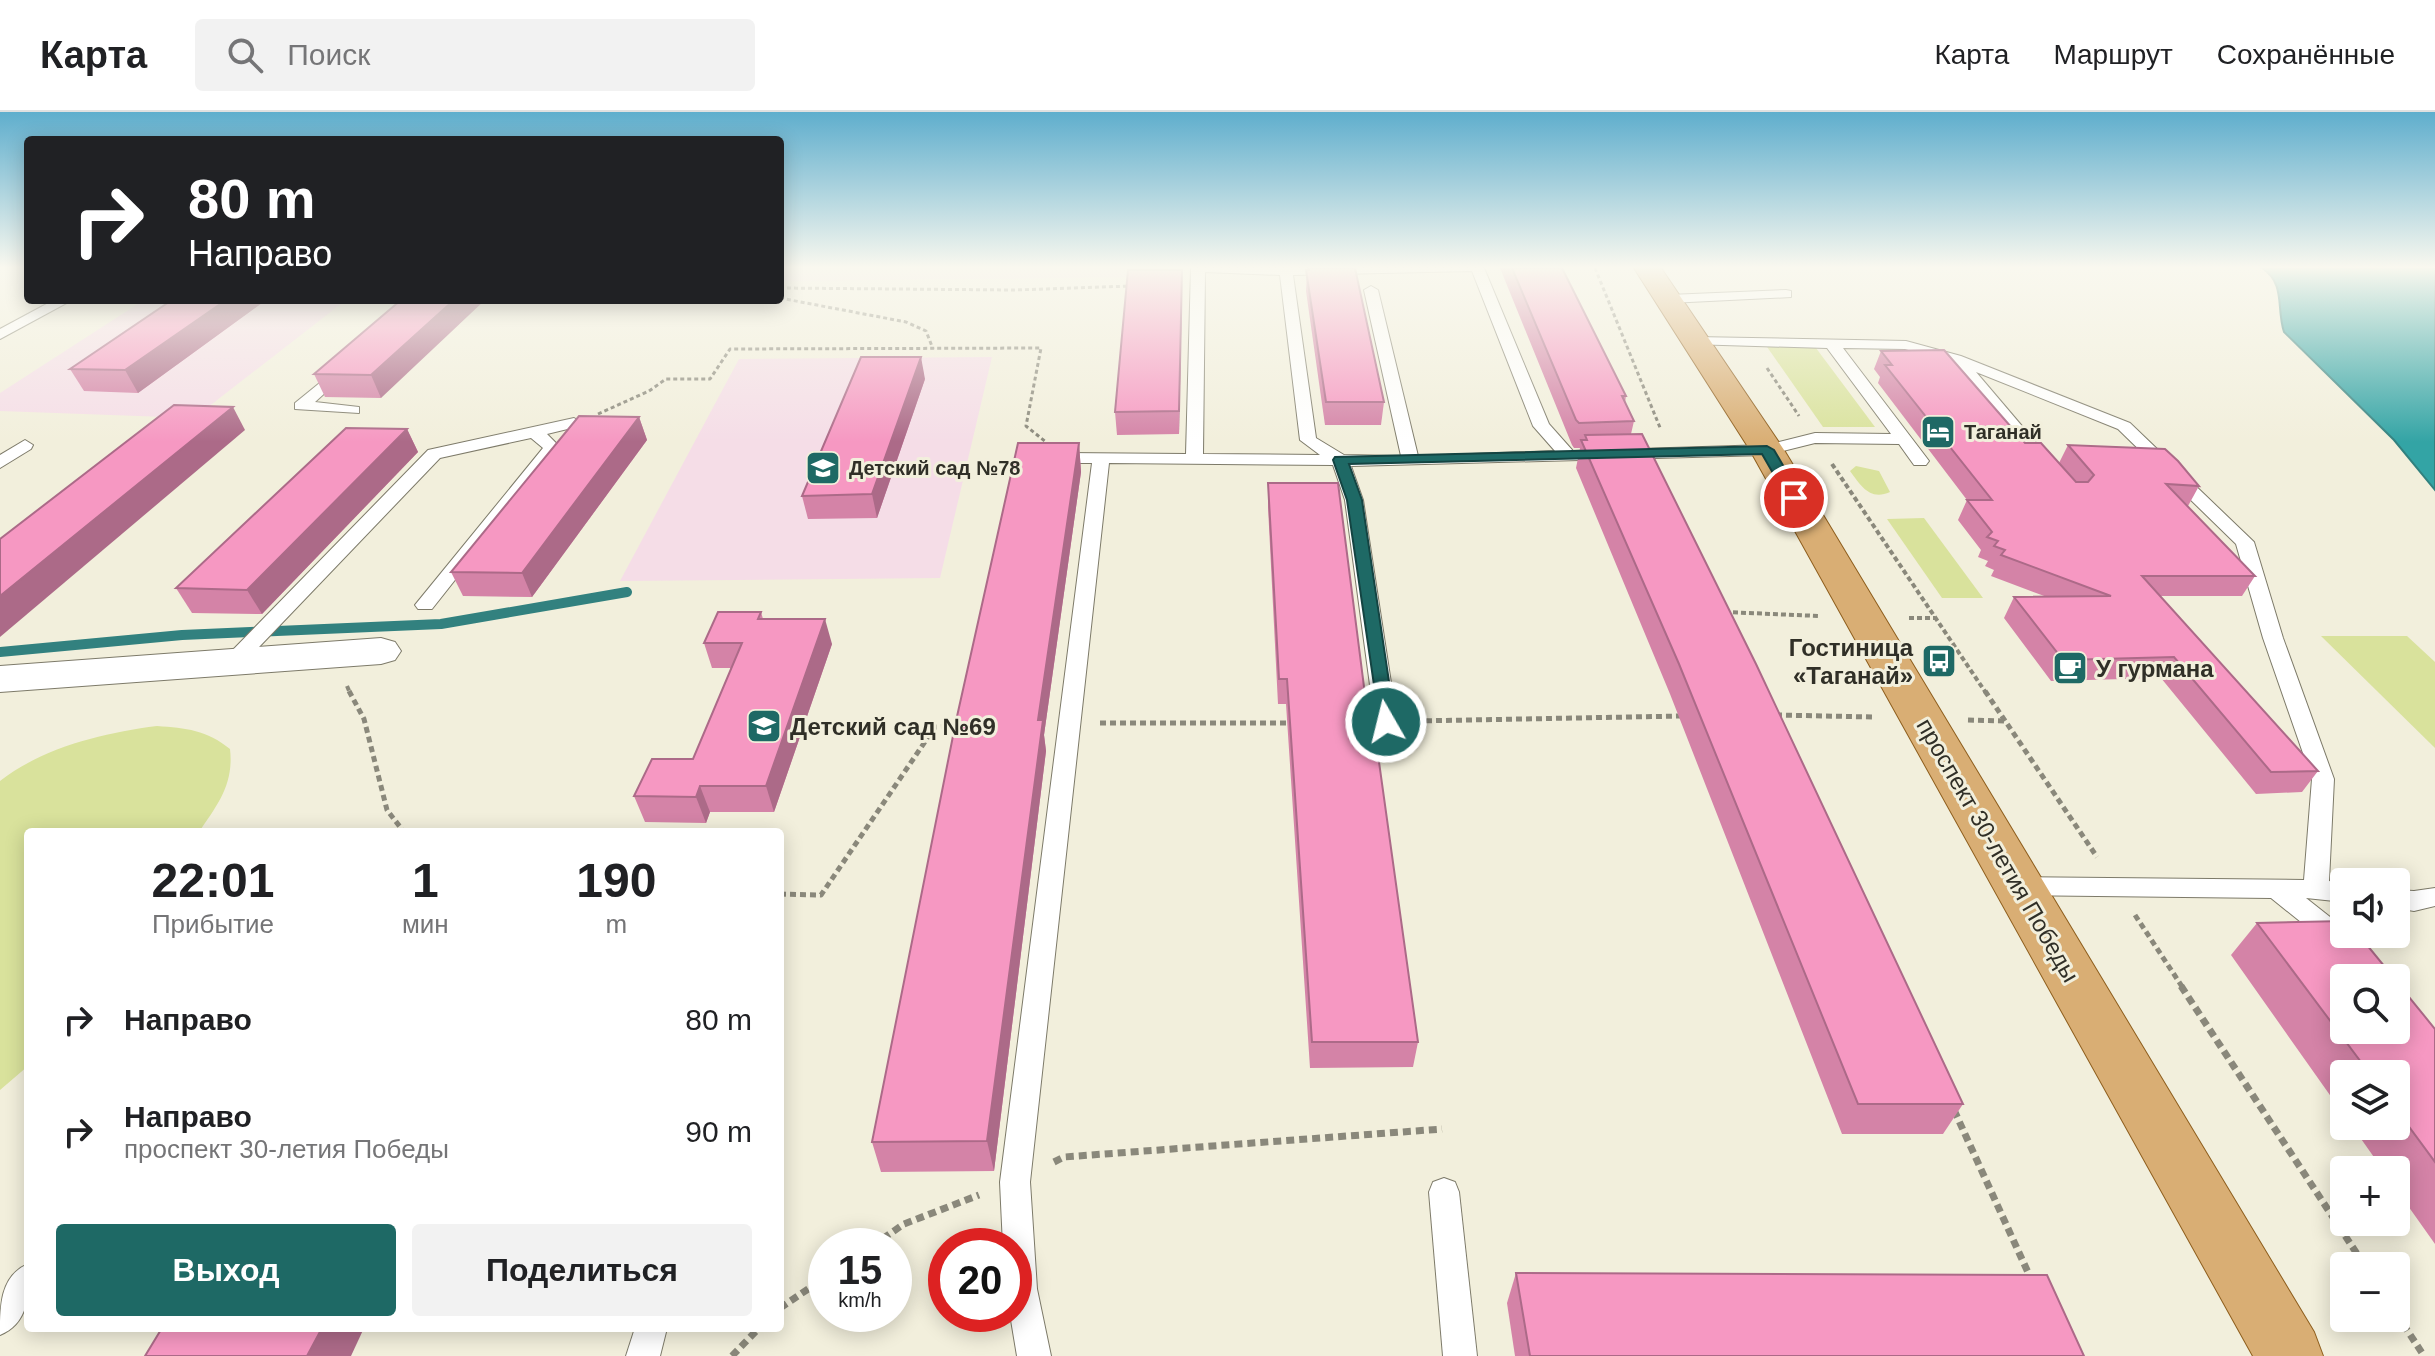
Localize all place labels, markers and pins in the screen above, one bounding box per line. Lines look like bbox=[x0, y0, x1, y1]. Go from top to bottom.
hotel icon: Таганай bbox=[1919, 413, 1957, 451]
place label: Таганай bbox=[1964, 421, 2042, 443]
school or university icon: Детский сад №78 bbox=[804, 449, 842, 487]
place label: Детский сад №78 bbox=[849, 457, 1020, 479]
pin bbox=[1760, 464, 1828, 532]
place label: Гостиница «Таганай» bbox=[1789, 634, 1914, 689]
bus stop icon: Гостиница «Таганай» bbox=[1920, 642, 1958, 680]
cafe icon: У гурмана bbox=[2051, 649, 2089, 687]
place label: У гурмана bbox=[2096, 655, 2214, 682]
school or university icon: Детский сад №69 bbox=[745, 707, 783, 745]
place label: Детский сад №69 bbox=[790, 713, 996, 740]

